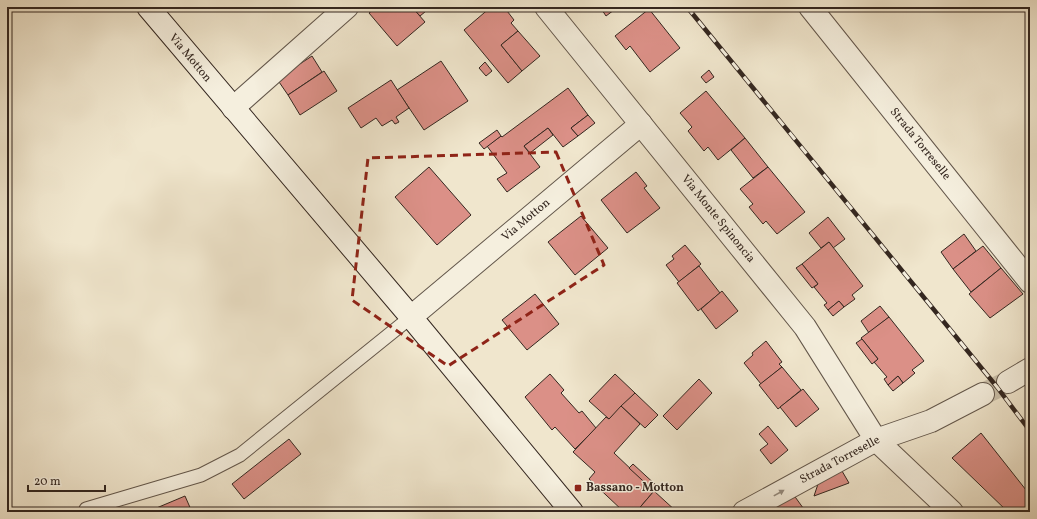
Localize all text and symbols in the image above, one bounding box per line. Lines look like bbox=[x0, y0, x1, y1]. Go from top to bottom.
street label: Via Motton bbox=[165, 30, 215, 86]
street label: Strada Torreselle bbox=[886, 105, 954, 184]
street label: Via Monte Spinoncia bbox=[677, 172, 759, 266]
street label: Via Motton bbox=[498, 195, 554, 245]
street label: Strada Torreselle bbox=[797, 432, 883, 488]
scale bar bbox=[28, 467, 105, 493]
text: 20 m bbox=[34, 474, 61, 490]
place label: Bassano - Motton bbox=[586, 480, 684, 496]
marker: Bassano - Motton bbox=[573, 483, 583, 493]
one-way arrow bbox=[773, 490, 784, 497]

